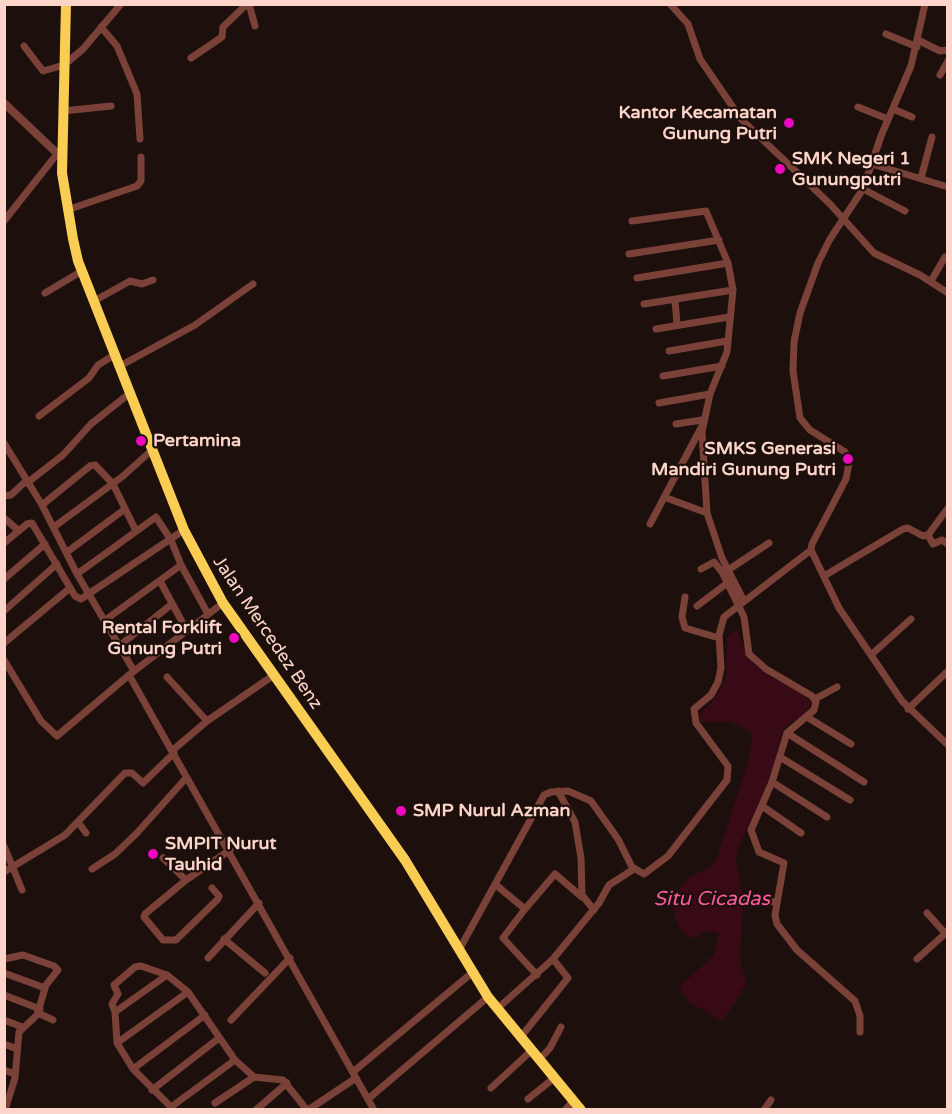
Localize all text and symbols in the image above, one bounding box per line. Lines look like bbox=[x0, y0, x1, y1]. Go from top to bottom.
place label: Kantor Kecamatan Gunung Putri bbox=[618, 102, 777, 144]
marker: Kantor Kecamatan Gunung Putri bbox=[782, 116, 796, 130]
place label: SMK Negeri 1 Gunungputri bbox=[792, 148, 911, 190]
marker: SMK Negeri 1 Gunungputri bbox=[773, 162, 787, 176]
place label: Pertamina bbox=[153, 430, 241, 452]
marker: Pertamina bbox=[134, 434, 148, 448]
place label: SMKS Generasi Mandiri Gunung Putri bbox=[651, 438, 836, 480]
marker: SMKS Generasi Mandiri Gunung Putri bbox=[841, 452, 855, 466]
street label: Jalan Mercedez Benz bbox=[208, 552, 326, 714]
place label: Rental Forklift Gunung Putri bbox=[102, 617, 222, 660]
marker: Rental Forklift Gunung Putri bbox=[227, 631, 241, 645]
place label: SMP Nurul Azman bbox=[413, 800, 570, 822]
marker: SMP Nurul Azman bbox=[394, 804, 408, 818]
place label: SMPIT Nurut Tauhid bbox=[165, 833, 276, 876]
marker: SMPIT Nurut Tauhid bbox=[146, 847, 160, 861]
water label: Situ Cicadas bbox=[654, 888, 770, 912]

